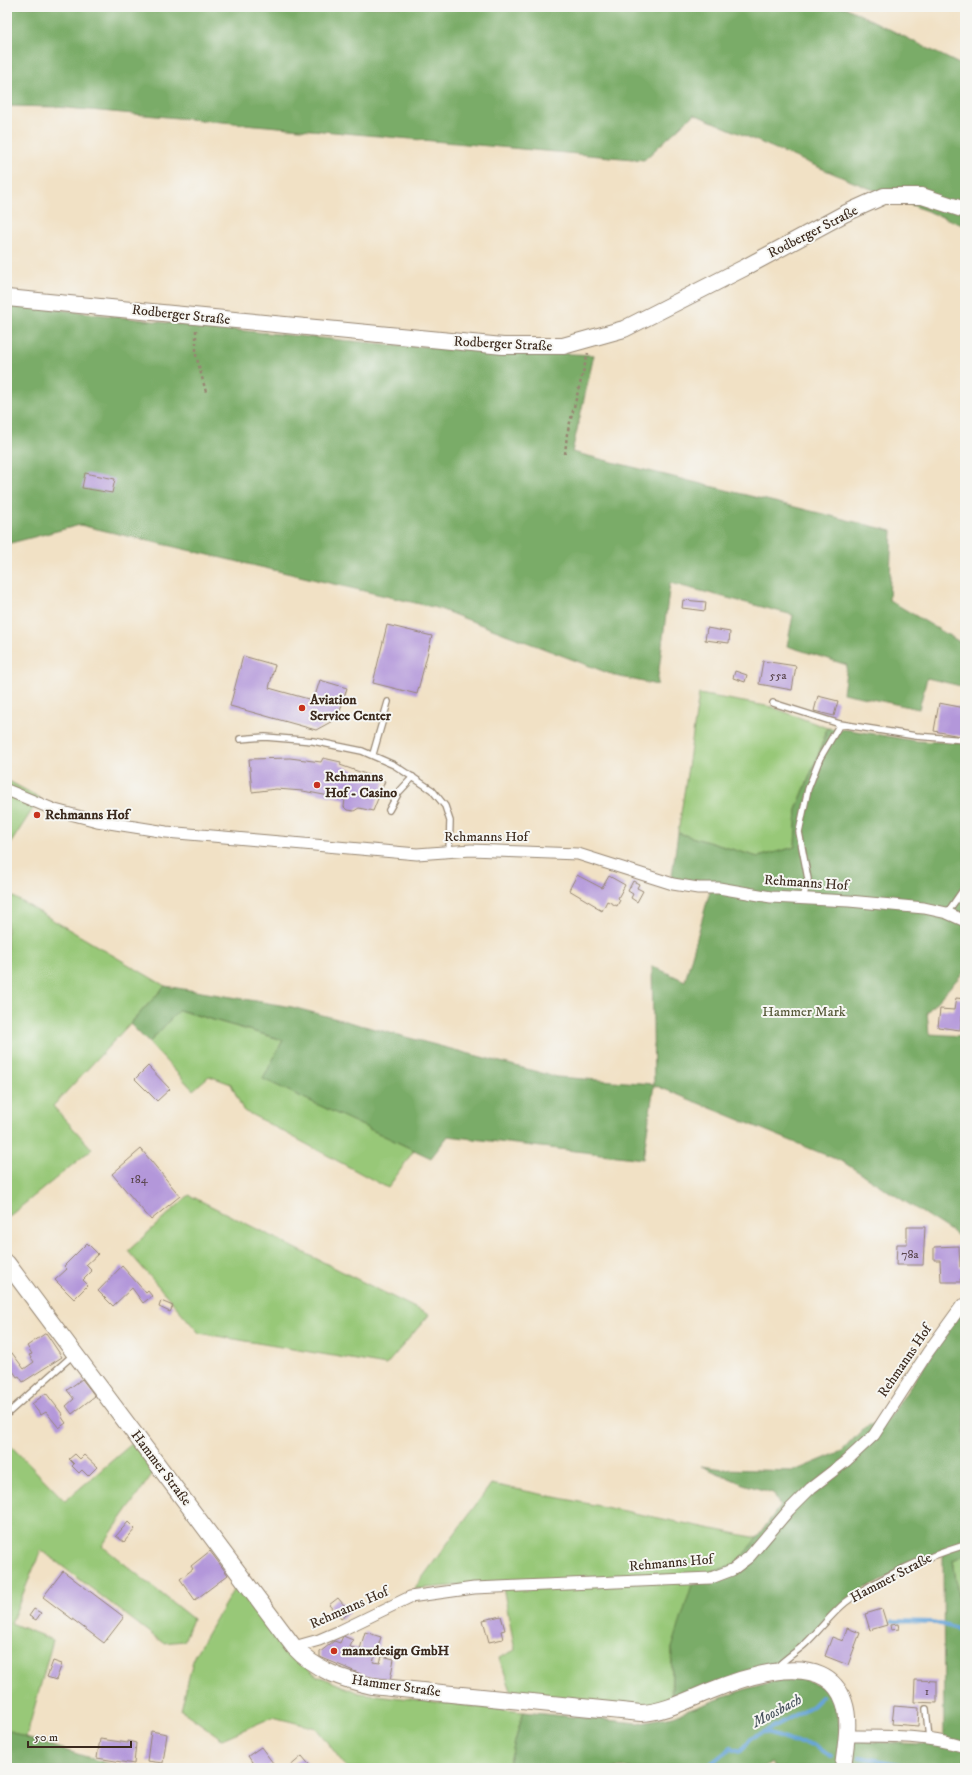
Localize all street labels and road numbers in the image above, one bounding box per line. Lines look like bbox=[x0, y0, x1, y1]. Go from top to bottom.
street label: Rodberger Straße bbox=[765, 201, 861, 262]
street label: Rodberger Straße bbox=[131, 301, 231, 329]
street label: Rodberger Straße bbox=[453, 332, 553, 356]
street label: Rehmanns Hof bbox=[444, 828, 531, 846]
street label: Rehmanns Hof bbox=[764, 871, 851, 895]
street label: Rehmanns Hof bbox=[874, 1319, 937, 1401]
street label: Hammer Straße bbox=[127, 1427, 195, 1509]
street label: Hammer Straße bbox=[847, 1549, 935, 1607]
street label: Rehmanns Hof bbox=[628, 1550, 716, 1576]
street label: Rehmanns Hof bbox=[307, 1582, 393, 1633]
street label: Hammer Straße bbox=[350, 1671, 442, 1701]

